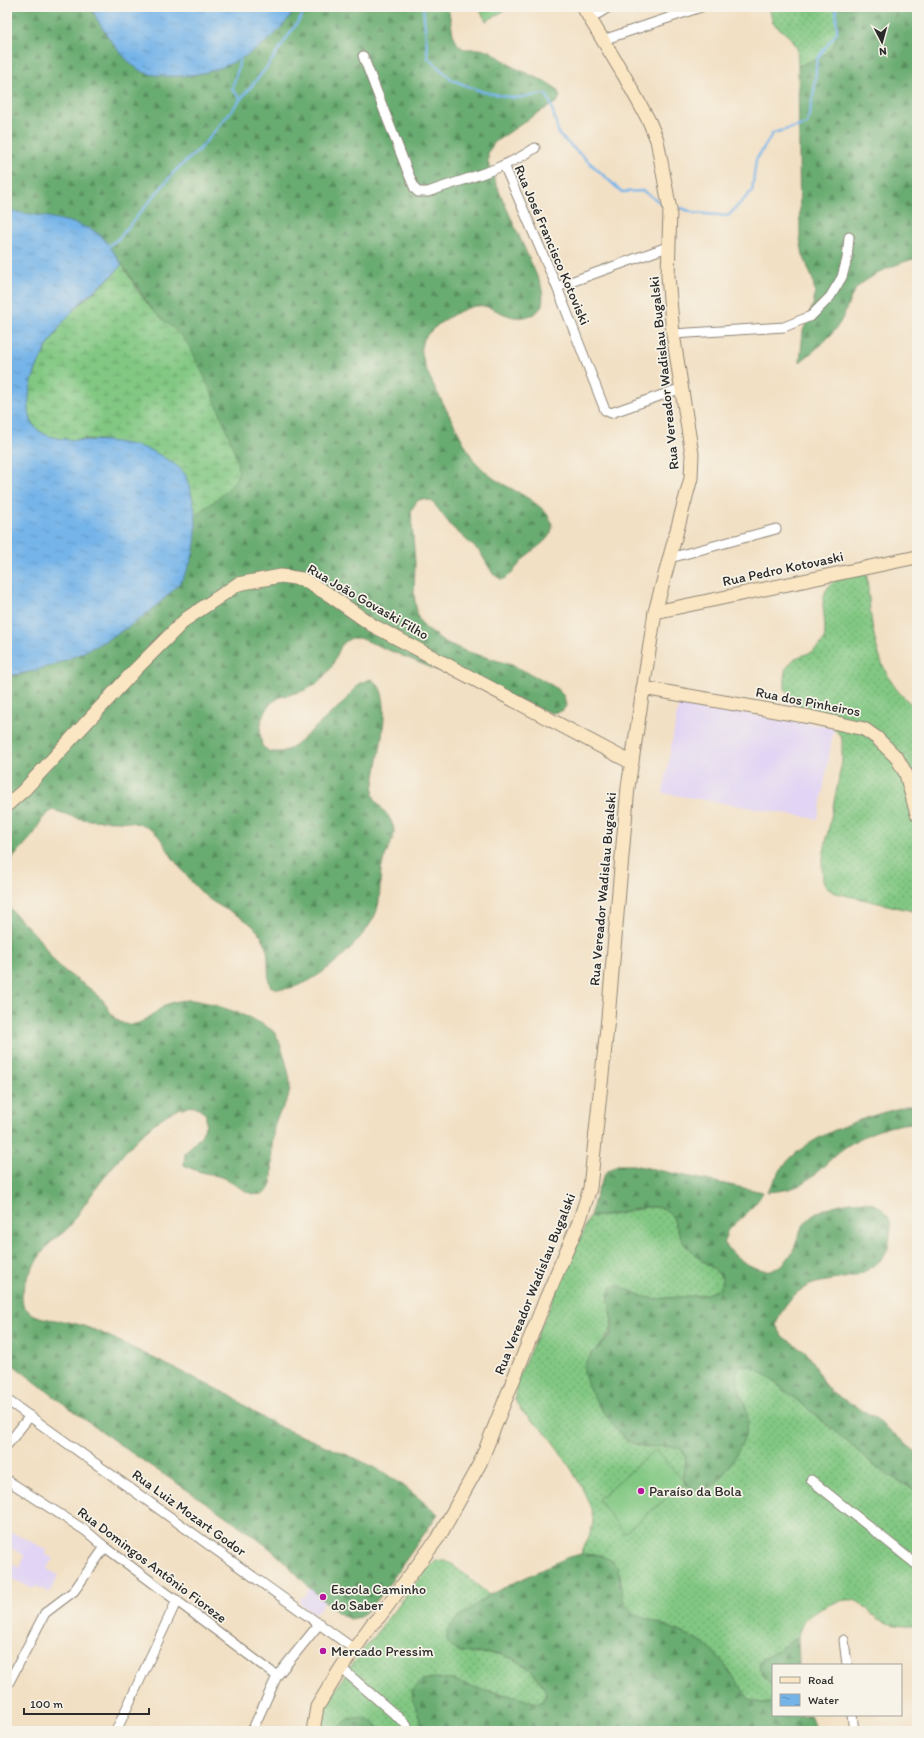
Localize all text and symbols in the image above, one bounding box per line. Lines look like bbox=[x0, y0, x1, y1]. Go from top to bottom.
north arrow bbox=[862, 22, 902, 62]
text: N bbox=[879, 45, 887, 58]
street label: Rua José Francisco Kotoviski bbox=[511, 162, 593, 328]
street label: Rua Vereador Wadislau Bugalski bbox=[645, 275, 683, 471]
street label: Rua Pedro Kotovaski bbox=[721, 548, 845, 590]
street label: Rua João Govaski Filho bbox=[304, 560, 432, 644]
street label: Rua dos Pinheiros bbox=[754, 683, 862, 721]
street label: Rua Vereador Wadislau Bugalski bbox=[586, 791, 620, 987]
street label: Rua Vereador Wadislau Bugalski bbox=[491, 1191, 579, 1377]
street label: Rua Luiz Mozart Godor bbox=[129, 1466, 250, 1560]
place label: Paraíso da Bola bbox=[649, 1483, 743, 1500]
marker: Paraíso da Bola bbox=[636, 1486, 646, 1496]
street label: Rua Domingos Antônio Fioreze bbox=[74, 1503, 230, 1627]
place label: Escola Caminho do Saber bbox=[331, 1581, 426, 1614]
marker: Escola Caminho do Saber bbox=[318, 1592, 328, 1602]
place label: Mercado Pressim bbox=[331, 1643, 434, 1660]
marker: Mercado Pressim bbox=[318, 1646, 328, 1656]
legend bbox=[772, 1664, 902, 1716]
text: Road bbox=[808, 1673, 834, 1687]
scale bar bbox=[24, 1690, 149, 1716]
text: Water bbox=[808, 1693, 839, 1707]
text: 100 m bbox=[30, 1697, 63, 1711]

